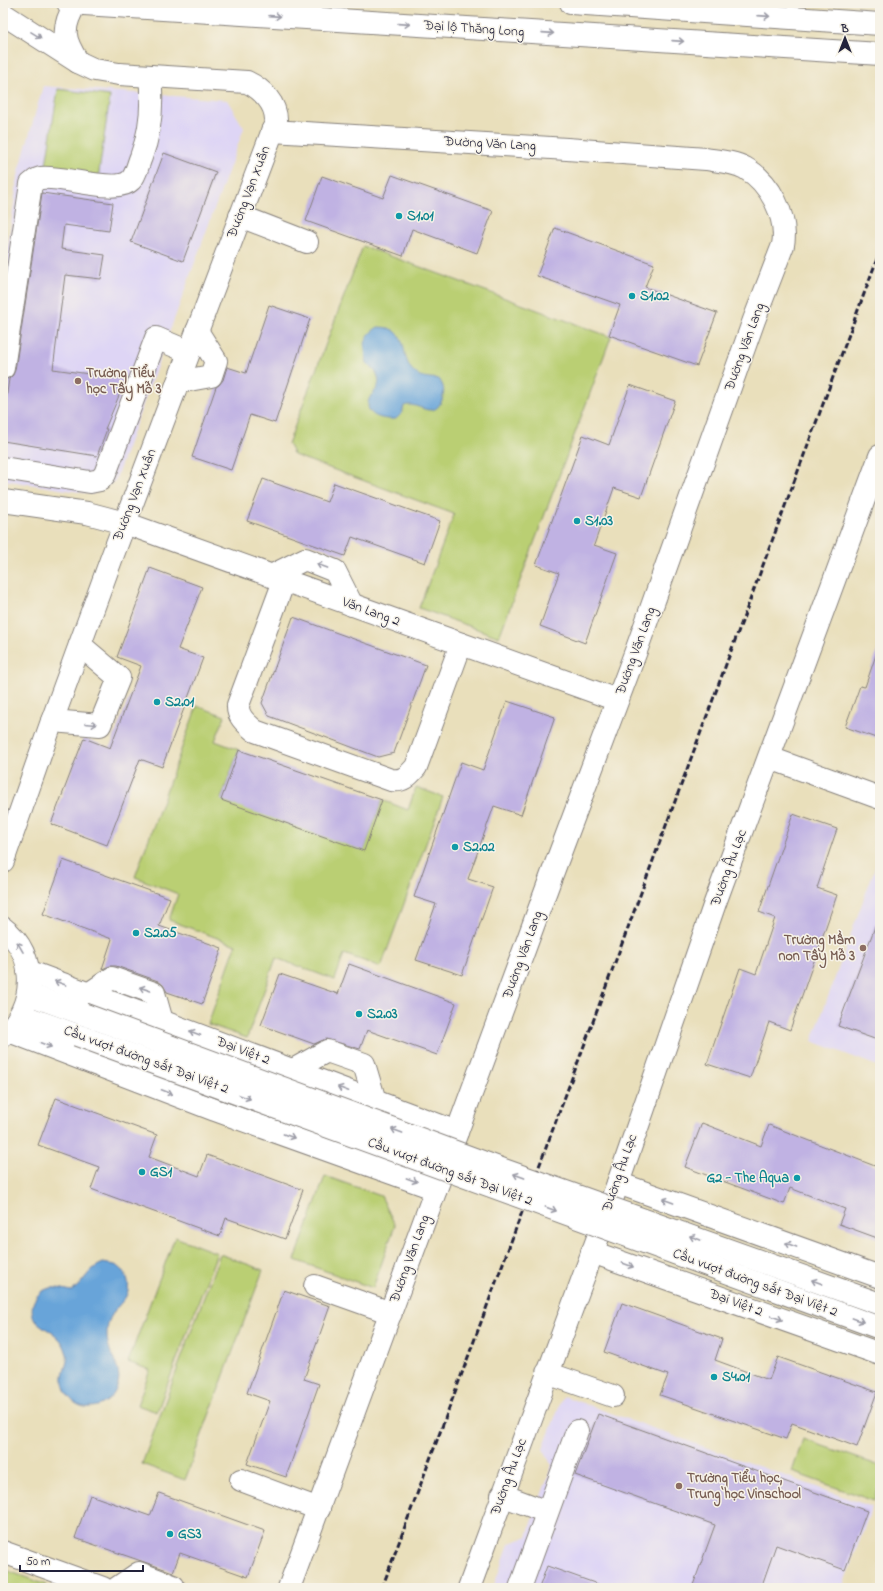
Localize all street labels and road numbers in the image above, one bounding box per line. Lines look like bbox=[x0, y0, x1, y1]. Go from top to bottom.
street label: Đại lộ Thăng Long bbox=[422, 15, 525, 44]
street label: Đường Văn Lang bbox=[442, 131, 537, 158]
street label: Đường Vạn Xuân bbox=[221, 143, 277, 242]
street label: Đường Văn Lang bbox=[719, 300, 772, 395]
street label: Đường Vạn Xuân bbox=[107, 446, 163, 545]
street label: Văn Lang 2 bbox=[338, 591, 403, 633]
street label: Đường Văn Lang bbox=[610, 604, 663, 699]
street label: Đường Âu Lạc bbox=[704, 825, 754, 911]
street label: Đường Văn Lang bbox=[497, 908, 550, 1003]
street label: Cầu vượt đường sắt Đại Việt 2 bbox=[60, 1020, 232, 1101]
street label: Đại Việt 2 bbox=[212, 1031, 273, 1071]
street label: Đường Âu Lạc bbox=[596, 1130, 644, 1216]
street label: Cầu vượt đường sắt Đại Việt 2 bbox=[364, 1132, 536, 1213]
street label: Đường Văn Lang bbox=[384, 1212, 437, 1307]
street label: Cầu vượt đường sắt Đại Việt 2 bbox=[670, 1245, 840, 1321]
street label: Đại Việt 2 bbox=[707, 1286, 765, 1320]
street label: Đường Âu Lạc bbox=[484, 1434, 534, 1520]

